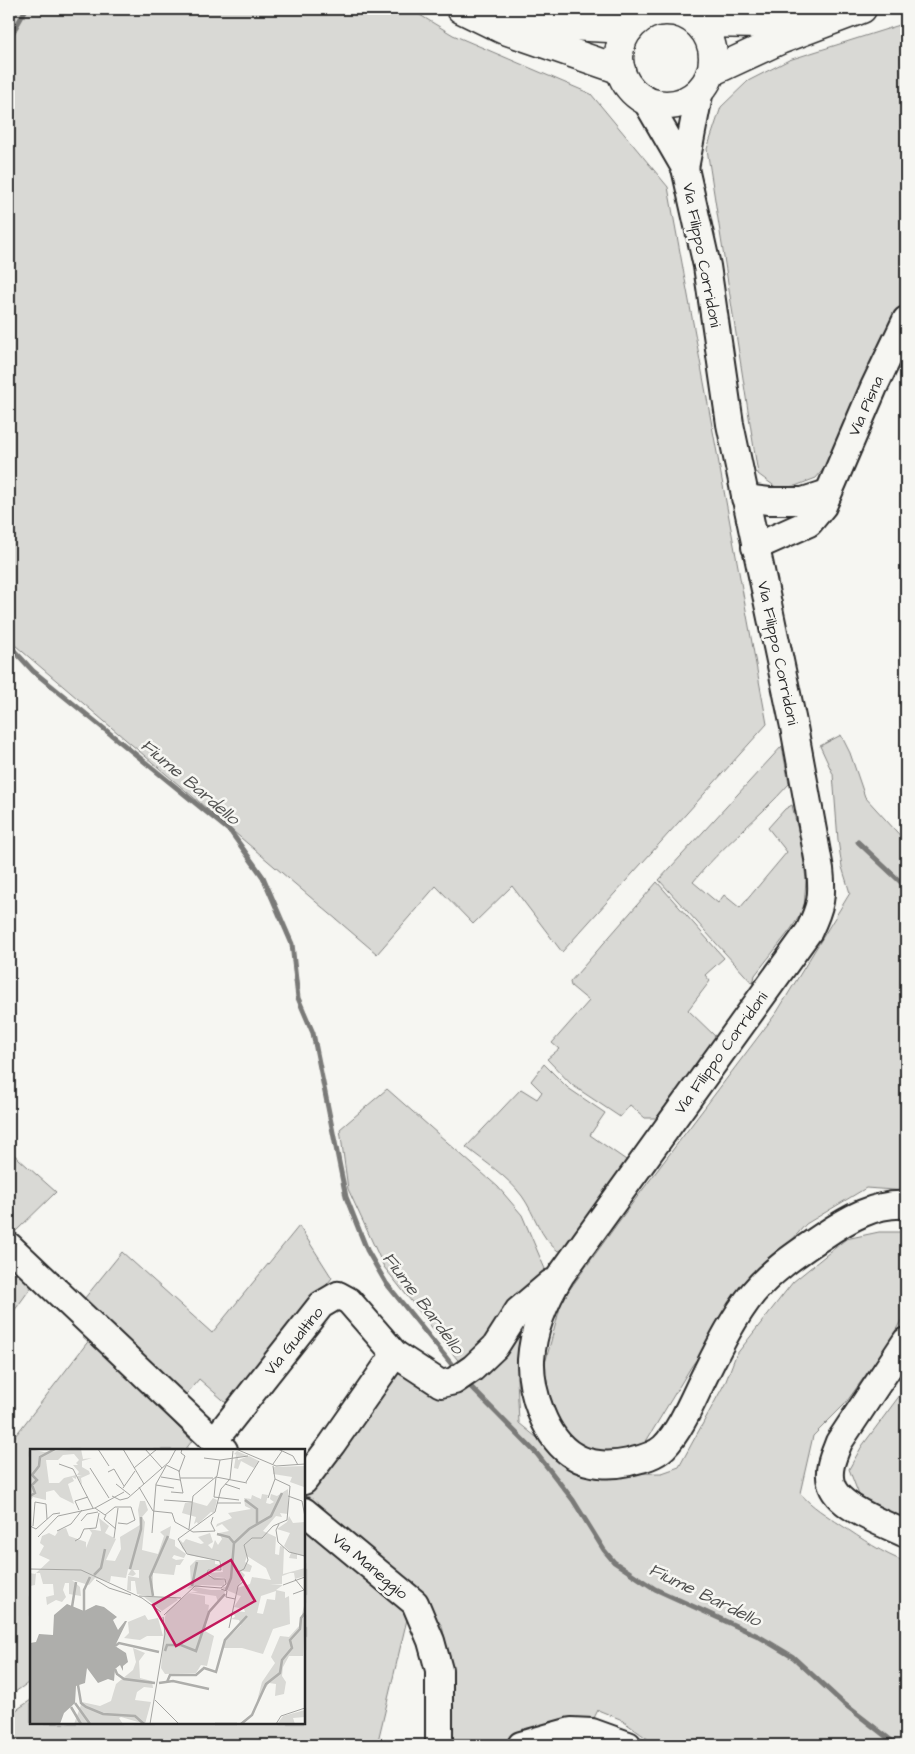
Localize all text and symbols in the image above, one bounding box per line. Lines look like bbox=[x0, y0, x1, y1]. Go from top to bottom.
street label: Via Filippo Corridoni bbox=[677, 181, 727, 330]
street label: Via Pisna bbox=[843, 372, 889, 440]
street label: Via Filippo Corridoni bbox=[752, 579, 804, 728]
water label: Fiume Bardello bbox=[135, 733, 246, 832]
street label: Via Filippo Corridoni bbox=[669, 987, 773, 1119]
water label: Fiume Bardello bbox=[376, 1247, 471, 1361]
street label: Via Gualtino bbox=[259, 1302, 329, 1380]
inset map bbox=[30, 1449, 305, 1724]
street label: Via Maneggio bbox=[327, 1528, 413, 1605]
water label: Fiume Bardello bbox=[645, 1557, 767, 1634]

